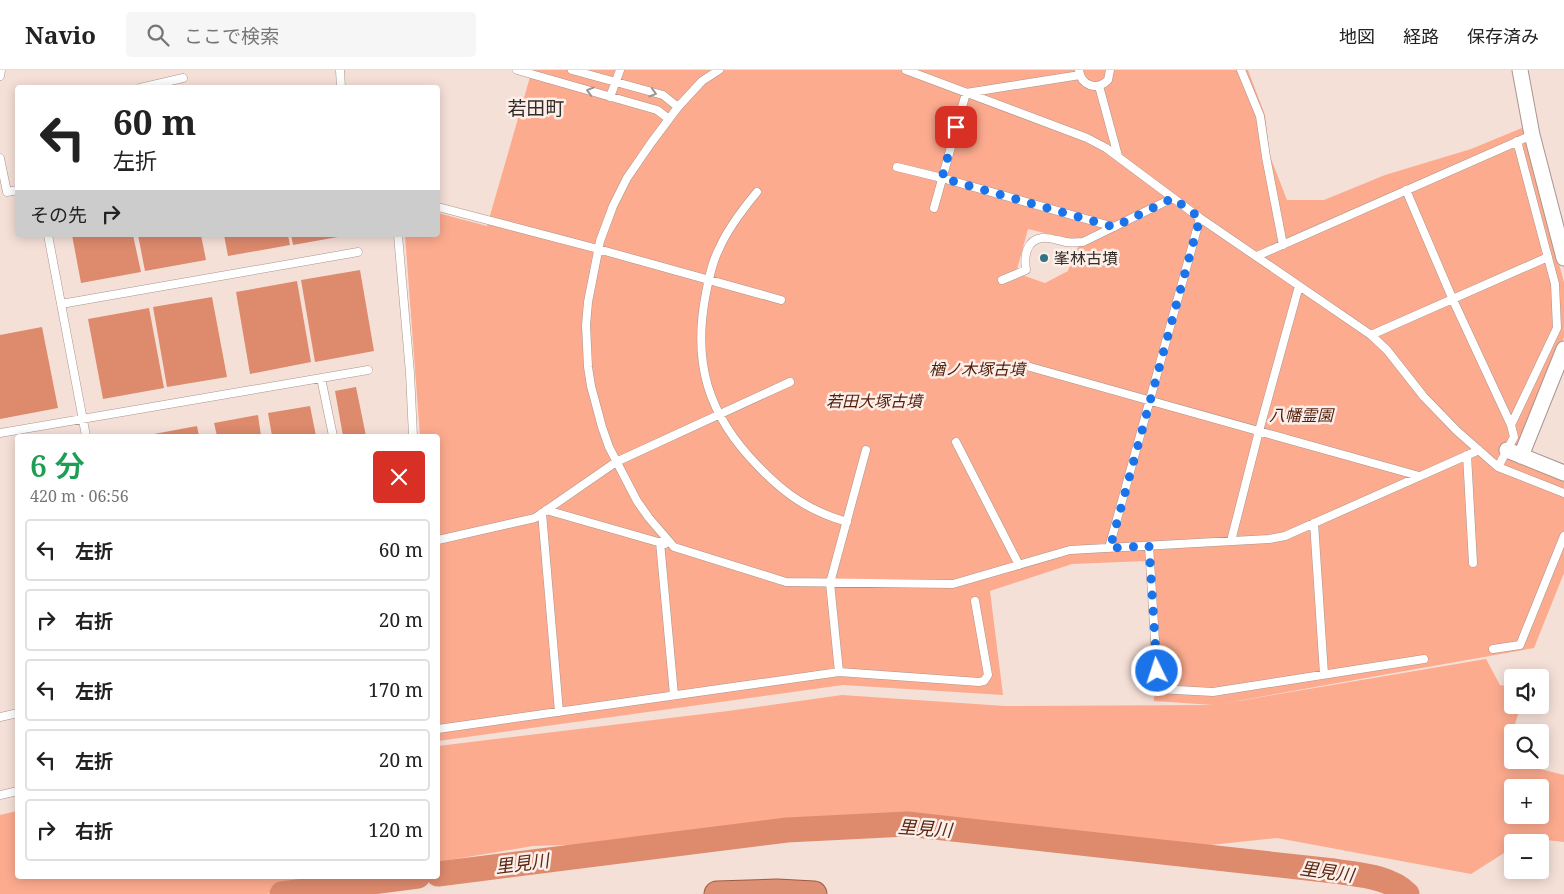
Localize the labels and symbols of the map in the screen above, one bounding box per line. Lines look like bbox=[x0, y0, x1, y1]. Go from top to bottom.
one-way arrow bbox=[586, 86, 595, 97]
one-way arrow bbox=[648, 87, 657, 97]
district label: 若田町 bbox=[507, 95, 565, 121]
pin bbox=[935, 106, 977, 148]
place label: 峯林古墳 bbox=[1054, 247, 1118, 269]
marker: 峯林古墳 bbox=[1038, 252, 1050, 264]
park label: 楢ノ木塚古墳 bbox=[929, 358, 1027, 380]
park label: 若田大塚古墳 bbox=[826, 390, 924, 412]
park label: 八幡霊園 bbox=[1269, 404, 1335, 426]
position arrow bbox=[1130, 644, 1182, 696]
water label: 里見川 bbox=[897, 814, 955, 842]
water label: 里見川 bbox=[494, 848, 552, 878]
water label: 里見川 bbox=[1299, 855, 1357, 887]

